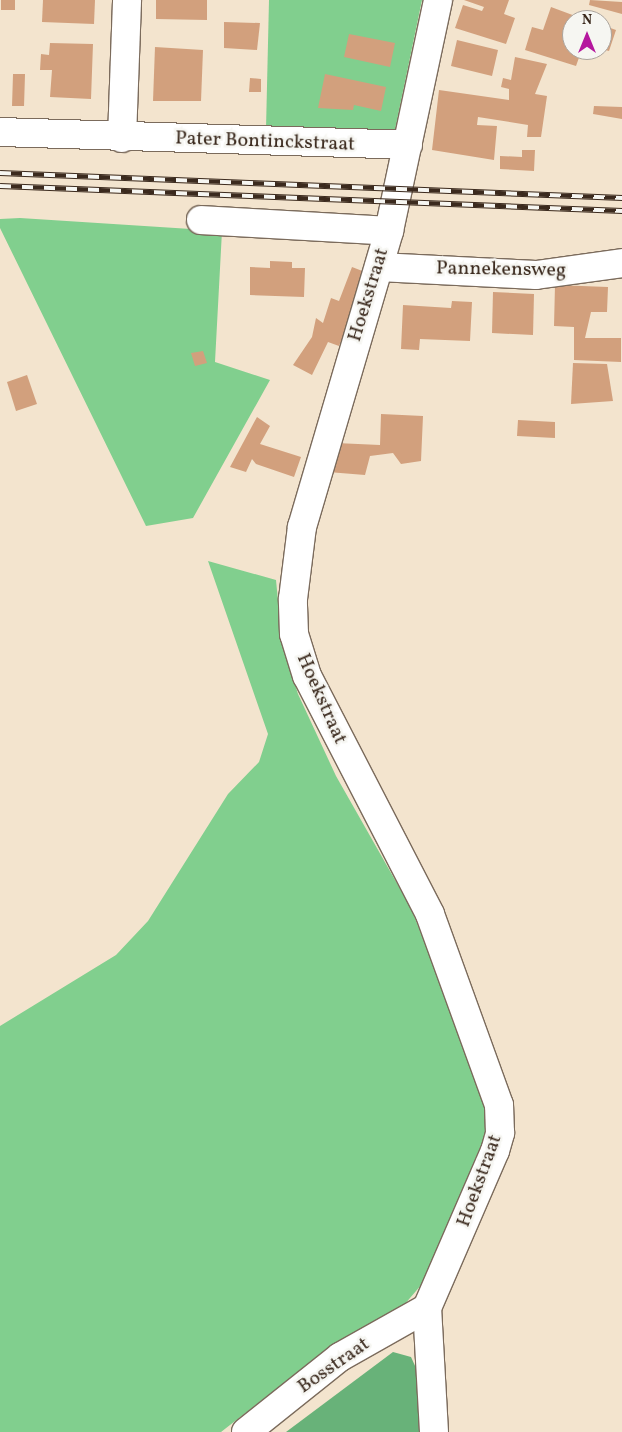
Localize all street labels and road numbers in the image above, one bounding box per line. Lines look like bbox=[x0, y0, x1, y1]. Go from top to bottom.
street label: Pater Bontinckstraat bbox=[175, 127, 355, 157]
street label: Hoekstraat bbox=[343, 245, 395, 345]
street label: Pannekensweg bbox=[436, 257, 566, 283]
street label: Hoekstraat bbox=[290, 650, 352, 748]
street label: Hoekstraat bbox=[452, 1131, 508, 1231]
street label: Bosstraat bbox=[293, 1333, 375, 1399]

